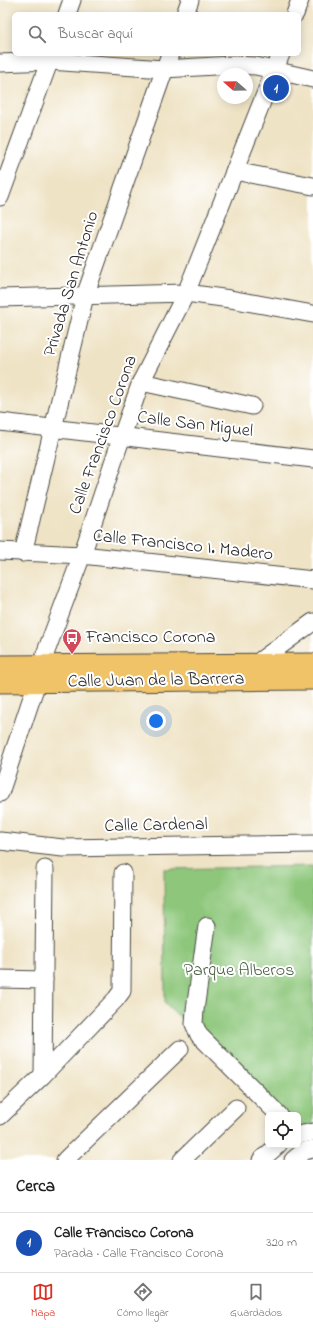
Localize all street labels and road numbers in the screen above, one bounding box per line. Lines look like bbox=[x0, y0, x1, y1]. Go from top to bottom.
street label: Privada San Antonio bbox=[38, 208, 106, 360]
street label: Calle Francisco Corona bbox=[63, 352, 145, 518]
street label: Calle San Miguel bbox=[135, 405, 254, 446]
street label: Calle Francisco I. Madero bbox=[92, 524, 274, 568]
street label: Calle Juan de la Barrera bbox=[67, 666, 245, 696]
street label: Calle Cardenal bbox=[104, 812, 208, 840]

